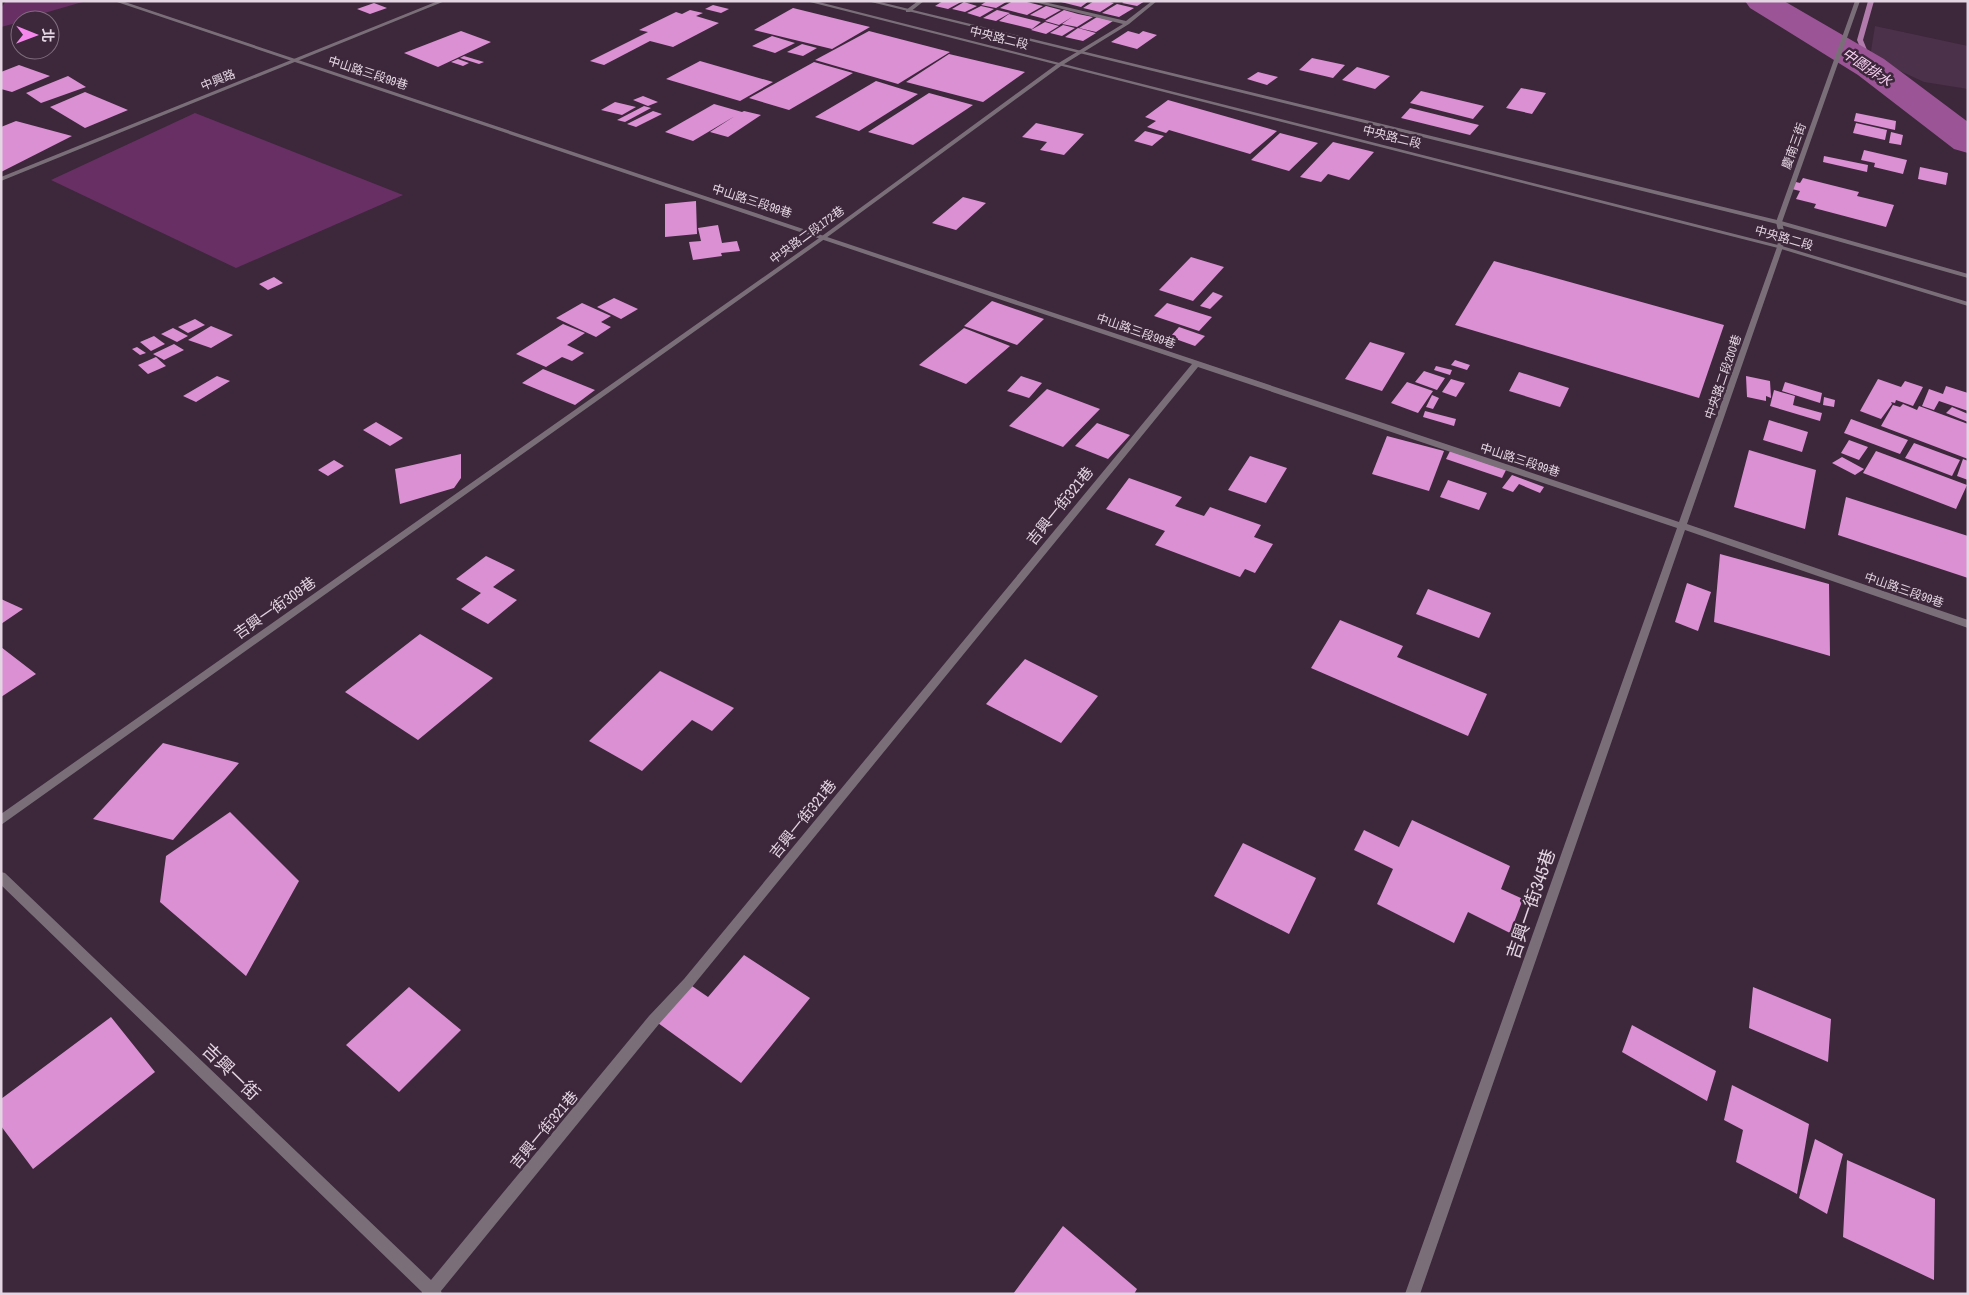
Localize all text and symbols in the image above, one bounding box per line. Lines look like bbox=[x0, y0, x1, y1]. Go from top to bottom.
north arrow bbox=[10, 10, 60, 60]
street label: 中央路二段 bbox=[968, 23, 1030, 53]
text: 北 bbox=[39, 28, 57, 42]
water label: 中園排水 bbox=[1839, 44, 1896, 91]
street label: 中山路三段99巷 bbox=[326, 53, 410, 93]
street label: 中興路 bbox=[198, 66, 238, 94]
street label: 慶南三街 bbox=[1778, 121, 1810, 171]
street label: 中央路二段 bbox=[1361, 122, 1423, 152]
street label: 中山路三段99巷 bbox=[710, 181, 794, 221]
street label: 中央路二段172巷 bbox=[767, 203, 847, 267]
street label: 中央路二段 bbox=[1753, 222, 1815, 254]
street label: 中山路三段99巷 bbox=[1094, 310, 1178, 352]
street label: 中央路二段200巷 bbox=[1701, 333, 1745, 421]
street label: 中山路三段99巷 bbox=[1478, 440, 1562, 480]
street label: 吉興一街321巷 bbox=[1021, 462, 1098, 549]
street label: 中山路三段99巷 bbox=[1862, 569, 1946, 611]
street label: 吉興一街309巷 bbox=[230, 572, 320, 644]
street label: 吉興一街321巷 bbox=[764, 775, 841, 862]
street label: 吉興一街345巷 bbox=[1500, 846, 1561, 962]
street label: 吉興一街 bbox=[197, 1038, 266, 1106]
street label: 吉興一街321巷 bbox=[505, 1086, 582, 1173]

